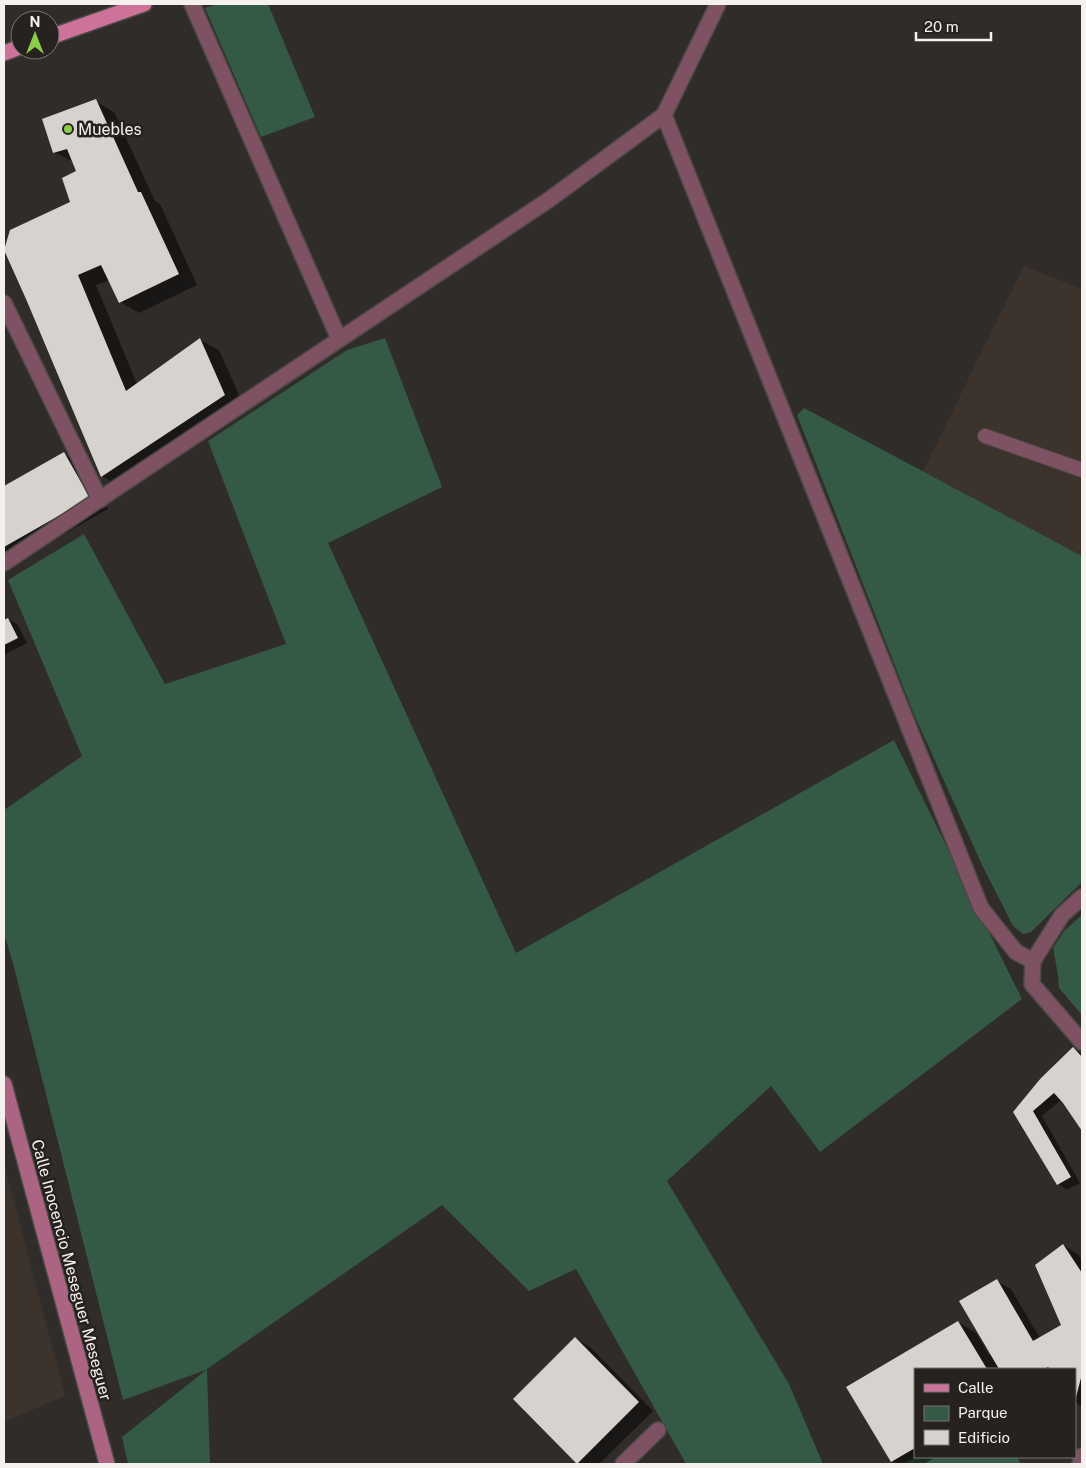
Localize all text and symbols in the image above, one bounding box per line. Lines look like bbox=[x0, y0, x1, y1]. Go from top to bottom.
north arrow bbox=[10, 10, 60, 60]
scale bar bbox=[916, 10, 991, 42]
text: N bbox=[30, 14, 40, 30]
text: 20 m bbox=[924, 18, 959, 35]
place label: Muebles bbox=[78, 120, 142, 139]
marker: Muebles bbox=[62, 123, 74, 135]
street label: Calle Inocencio Meseguer Meseguer bbox=[27, 1137, 116, 1403]
legend bbox=[914, 1368, 1076, 1458]
text: Calle bbox=[958, 1379, 994, 1396]
text: Parque bbox=[958, 1404, 1008, 1421]
text: Edificio bbox=[958, 1429, 1010, 1446]

